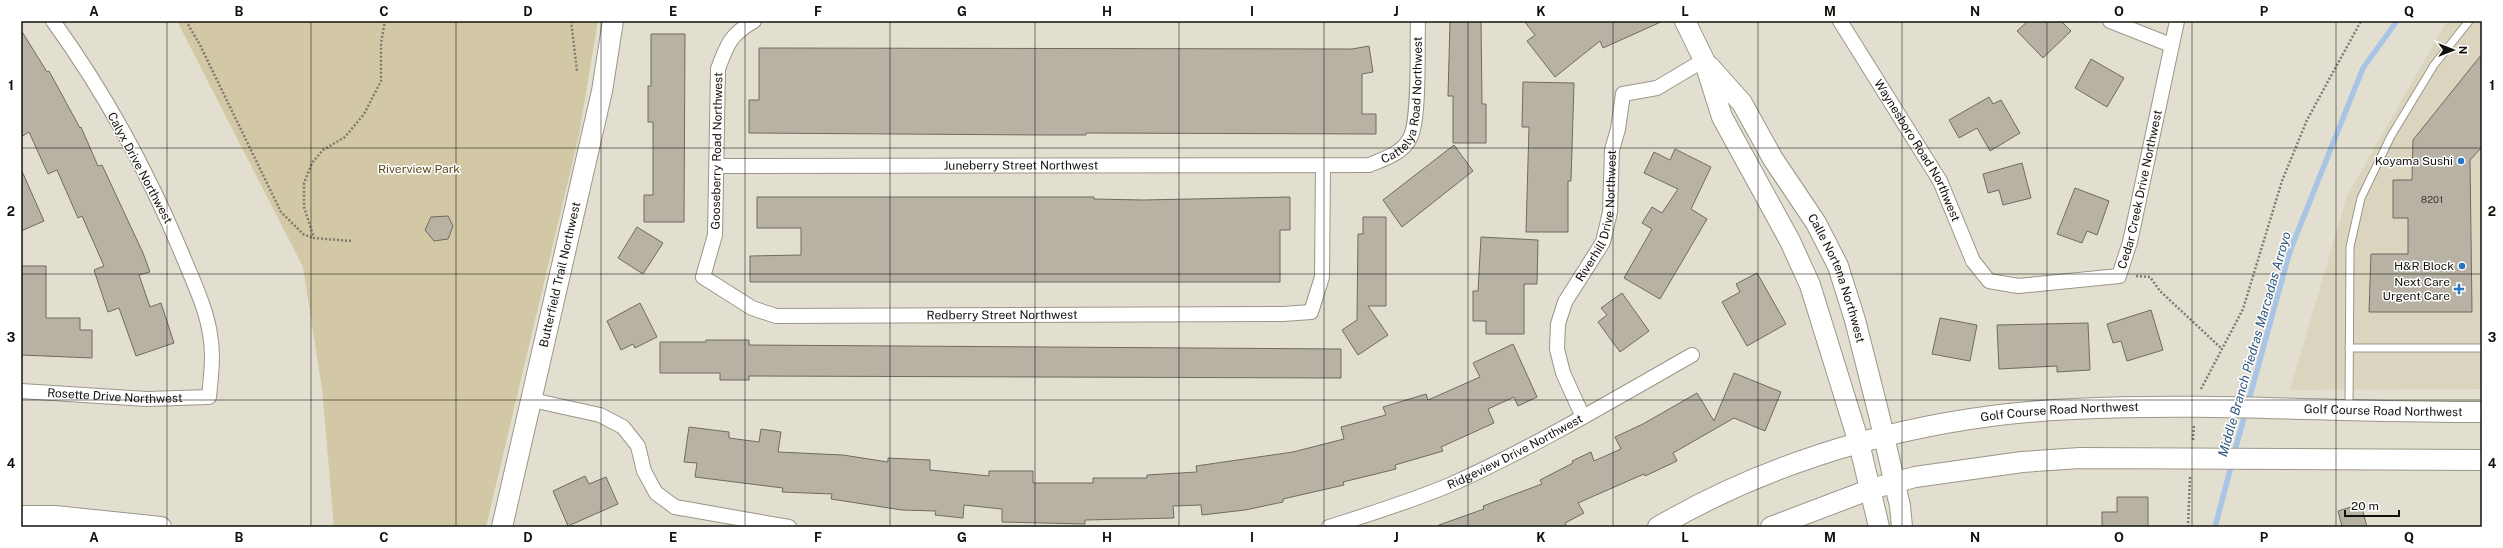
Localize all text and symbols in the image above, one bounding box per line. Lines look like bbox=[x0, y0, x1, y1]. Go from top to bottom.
text: A bbox=[89, 4, 99, 19]
text: B bbox=[235, 4, 244, 19]
text: C bbox=[379, 4, 389, 19]
text: D bbox=[523, 4, 533, 19]
text: E bbox=[669, 4, 677, 19]
text: F bbox=[814, 4, 822, 19]
text: G bbox=[957, 4, 967, 19]
text: H bbox=[1102, 4, 1112, 19]
text: I bbox=[1250, 4, 1254, 19]
text: J bbox=[1393, 4, 1399, 19]
text: K bbox=[1536, 4, 1546, 19]
text: L bbox=[1681, 4, 1689, 19]
text: M bbox=[1824, 4, 1836, 19]
text: N bbox=[1970, 4, 1980, 19]
text: O bbox=[2114, 4, 2124, 19]
text: P bbox=[2260, 4, 2269, 19]
text: Q bbox=[2404, 4, 2414, 19]
north arrow bbox=[2433, 30, 2473, 70]
street label: Cattelya Road Northwest bbox=[1379, 36, 1425, 166]
text: N bbox=[2457, 46, 2469, 54]
street label: Gooseberry Road Northwest bbox=[709, 72, 725, 230]
street label: Waynesboro Road Northwest bbox=[1871, 77, 1963, 224]
text: 1 bbox=[8, 78, 14, 93]
text: 1 bbox=[2489, 78, 2495, 93]
street label: Cedar Creek Drive Northwest bbox=[2115, 108, 2165, 271]
street label: Calyx Drive Northwest bbox=[105, 110, 175, 226]
street label: Riverhill Drive Northwest bbox=[1573, 149, 1619, 284]
place label: Koyama Sushi bbox=[2375, 154, 2453, 168]
marker: Koyama Sushi bbox=[2456, 156, 2466, 166]
street label: Juneberry Street Northwest bbox=[944, 158, 1099, 173]
park label: Riverview Park bbox=[378, 162, 460, 176]
house number: 8201 bbox=[2421, 193, 2443, 205]
street label: Butterfield Trail Northwest bbox=[536, 200, 583, 349]
text: 2 bbox=[7, 204, 15, 219]
text: 2 bbox=[2488, 204, 2496, 219]
street label: Calle Nortena Northwest bbox=[1805, 211, 1868, 345]
water label: Middle Branch Piedras Marcadas Arroyo bbox=[2215, 230, 2294, 458]
place label: H&R Block bbox=[2394, 259, 2454, 273]
marker: H&R Block bbox=[2457, 261, 2467, 271]
place label: Next Care Urgent Care bbox=[2383, 275, 2450, 303]
marker: Next Care Urgent Care bbox=[2453, 283, 2465, 295]
street label: Redberry Street Northwest bbox=[926, 308, 1078, 322]
text: 3 bbox=[7, 330, 16, 345]
text: 3 bbox=[2488, 330, 2497, 345]
street label: Rosette Drive Northwest bbox=[47, 386, 183, 406]
street label: Golf Course Road Northwest bbox=[1979, 400, 2139, 424]
street label: Golf Course Road Northwest bbox=[2304, 402, 2463, 419]
street label: Ridgeview Drive Northwest bbox=[1445, 411, 1585, 492]
text: 4 bbox=[7, 456, 16, 471]
text: 4 bbox=[2488, 456, 2497, 471]
scale bar bbox=[2345, 492, 2399, 518]
text: 20 m bbox=[2351, 499, 2379, 513]
text: A bbox=[89, 530, 99, 545]
text: B bbox=[235, 530, 244, 545]
text: C bbox=[379, 530, 389, 545]
text: D bbox=[523, 530, 533, 545]
text: E bbox=[669, 530, 677, 545]
text: F bbox=[814, 530, 822, 545]
text: G bbox=[957, 530, 967, 545]
text: H bbox=[1102, 530, 1112, 545]
text: I bbox=[1250, 530, 1254, 545]
text: J bbox=[1393, 530, 1399, 545]
text: K bbox=[1536, 530, 1546, 545]
text: L bbox=[1681, 530, 1689, 545]
text: M bbox=[1824, 530, 1836, 545]
text: N bbox=[1970, 530, 1980, 545]
text: O bbox=[2114, 530, 2124, 545]
text: P bbox=[2260, 530, 2269, 545]
text: Q bbox=[2404, 530, 2414, 545]

